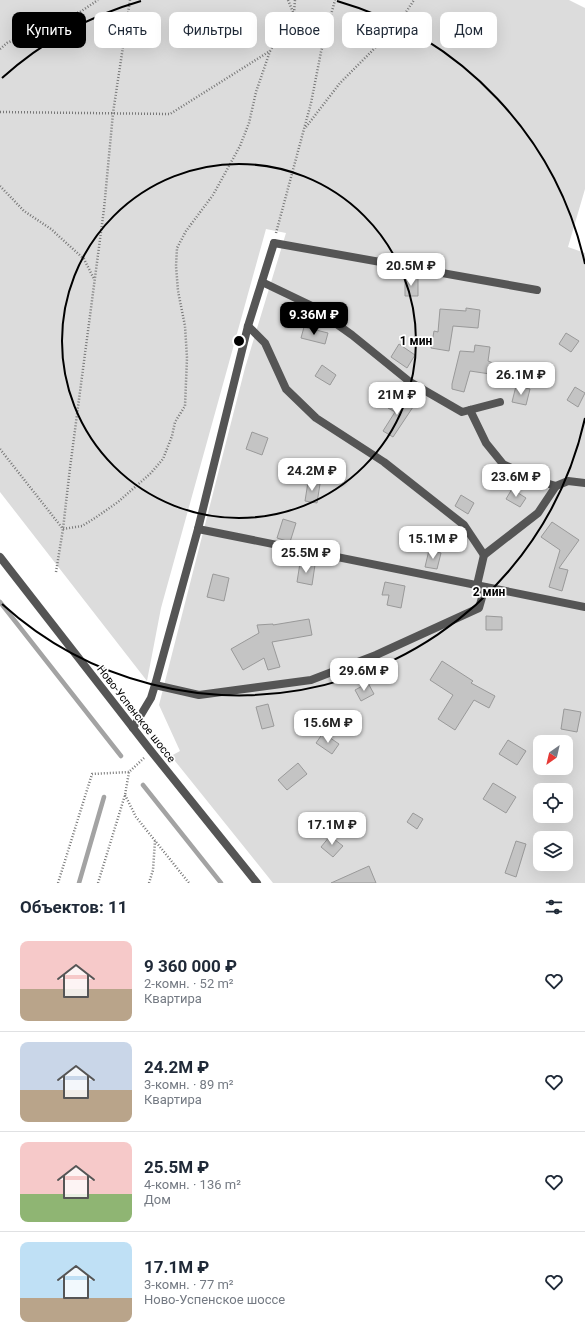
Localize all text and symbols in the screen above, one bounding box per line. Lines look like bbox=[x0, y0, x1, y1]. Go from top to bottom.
chip: Купить bbox=[12, 12, 86, 48]
chip: Снять bbox=[94, 12, 161, 48]
chip: Фильтры bbox=[169, 12, 257, 48]
chip: Новое bbox=[265, 12, 334, 48]
chip: Квартира bbox=[342, 12, 432, 48]
chip: Дом bbox=[440, 12, 497, 48]
pin: 20.5M ₽ bbox=[374, 253, 448, 287]
text: 20.5M ₽ bbox=[386, 258, 436, 273]
pin: 9.36M ₽ bbox=[277, 302, 351, 336]
text: 9.36M ₽ bbox=[289, 307, 339, 322]
centre of rings bbox=[232, 334, 246, 348]
text: 1 мин bbox=[400, 334, 432, 348]
pin: 26.1M ₽ bbox=[484, 362, 558, 396]
text: 26.1M ₽ bbox=[496, 367, 546, 382]
pin: 21M ₽ bbox=[369, 382, 425, 416]
text: 21M ₽ bbox=[378, 387, 416, 402]
pin: 24.2M ₽ bbox=[275, 458, 349, 492]
text: 24.2M ₽ bbox=[287, 463, 337, 478]
pin: 23.6M ₽ bbox=[479, 464, 553, 498]
text: 23.6M ₽ bbox=[491, 469, 541, 484]
pin: 15.1M ₽ bbox=[396, 526, 470, 560]
text: 15.1M ₽ bbox=[408, 531, 458, 546]
pin: 25.5M ₽ bbox=[269, 540, 343, 574]
text: 25.5M ₽ bbox=[281, 545, 331, 560]
text: 2 мин bbox=[473, 585, 505, 599]
pin: 29.6M ₽ bbox=[327, 658, 401, 692]
street label: Ново-Успенское шоссе bbox=[94, 663, 178, 765]
text: 29.6M ₽ bbox=[339, 663, 389, 678]
pin: 15.6M ₽ bbox=[291, 710, 365, 744]
text: 15.6M ₽ bbox=[303, 715, 353, 730]
north arrow bbox=[533, 735, 573, 775]
map controls bbox=[533, 735, 573, 871]
button: locate bbox=[533, 783, 573, 823]
pin: 17.1M ₽ bbox=[295, 812, 369, 846]
text: 17.1M ₽ bbox=[307, 817, 357, 832]
button: layers bbox=[533, 831, 573, 871]
icon: filters bbox=[543, 896, 565, 918]
text: Объектов: 11 bbox=[20, 897, 127, 917]
text: 9 360 000 ₽ bbox=[144, 956, 237, 976]
icon: home bbox=[52, 957, 100, 1005]
icon: heart bbox=[543, 970, 565, 992]
text: 2-комн. · 52 m² bbox=[144, 976, 234, 991]
text: Квартира bbox=[144, 991, 202, 1006]
text: 24.2M ₽ bbox=[144, 1057, 209, 1077]
icon: home bbox=[52, 1058, 100, 1106]
icon: heart bbox=[543, 1071, 565, 1093]
text: 3-комн. · 89 m² bbox=[144, 1077, 234, 1092]
text: Квартира bbox=[144, 1092, 202, 1107]
text: 25.5M ₽ bbox=[144, 1157, 209, 1177]
icon: home bbox=[52, 1158, 100, 1206]
icon: heart bbox=[543, 1171, 565, 1193]
text: 4-комн. · 136 m² bbox=[144, 1177, 241, 1192]
text: Дом bbox=[144, 1192, 171, 1207]
text: 17.1M ₽ bbox=[144, 1257, 209, 1277]
icon: home bbox=[52, 1258, 100, 1306]
icon: heart bbox=[543, 1271, 565, 1293]
text: 3-комн. · 77 m² bbox=[144, 1277, 234, 1292]
text: Ново-Успенское шоссе bbox=[144, 1292, 285, 1307]

